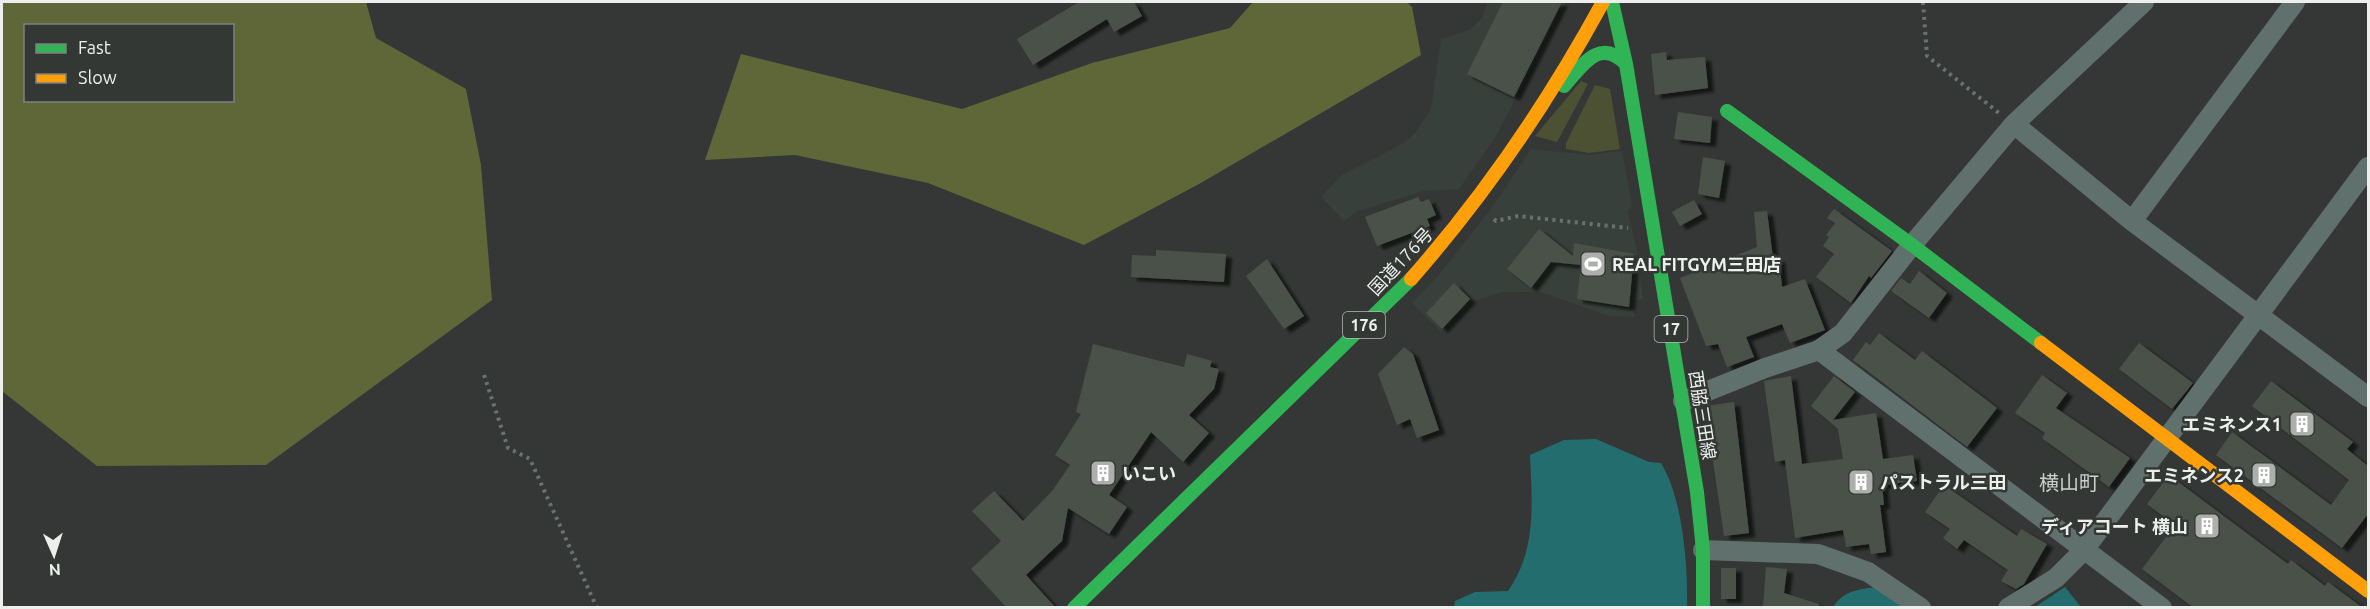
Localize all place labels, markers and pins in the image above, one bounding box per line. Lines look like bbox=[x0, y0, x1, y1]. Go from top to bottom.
sports icon: REAL FITGYM三田店 bbox=[1578, 249, 1608, 279]
place label: REAL FITGYM三田店 bbox=[1612, 254, 1781, 274]
building icon: エミネンス1 bbox=[2287, 409, 2317, 439]
place label: エミネンス1 bbox=[2182, 414, 2282, 434]
building icon: いこい bbox=[1088, 458, 1118, 488]
building icon: エミネンス2 bbox=[2249, 460, 2279, 490]
place label: いこい bbox=[1122, 463, 1176, 483]
place label: エミネンス2 bbox=[2144, 465, 2244, 485]
building icon: パストラル三田 bbox=[1846, 467, 1876, 497]
place label: パストラル三田 bbox=[1880, 472, 2006, 492]
building icon: ディアコート 横山 bbox=[2192, 511, 2222, 541]
place label: ディアコート 横山 bbox=[2041, 516, 2188, 536]

